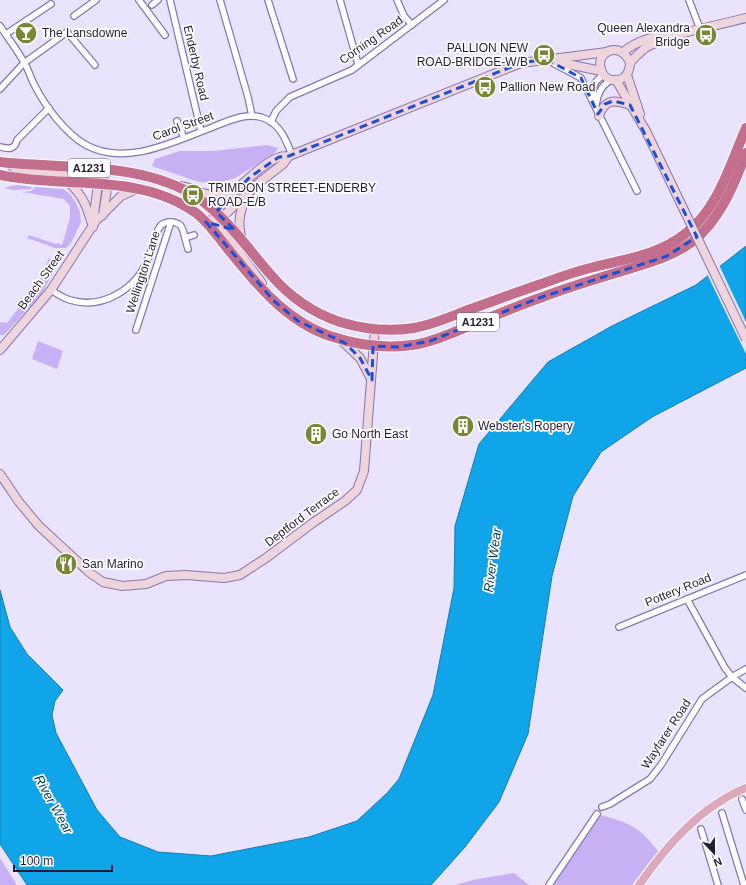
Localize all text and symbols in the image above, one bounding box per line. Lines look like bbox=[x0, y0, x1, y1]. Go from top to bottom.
street label: Corning Road bbox=[337, 13, 405, 67]
bar icon: The Lansdowne bbox=[13, 20, 39, 46]
place label: Queen Alexandra Bridge bbox=[597, 21, 690, 49]
bus stop icon: Queen Alexandra Bridge bbox=[693, 22, 719, 48]
street label: Enderby Road bbox=[181, 24, 211, 102]
place label: The Lansdowne bbox=[42, 26, 128, 40]
place label: PALLION NEW ROAD-BRIDGE-W/B bbox=[417, 41, 529, 69]
bus stop icon: PALLION NEW ROAD-BRIDGE-W/B bbox=[531, 42, 557, 68]
bus stop icon: Pallion New Road bbox=[472, 74, 498, 100]
place label: Pallion New Road bbox=[500, 80, 595, 94]
street label: Carol Street bbox=[151, 108, 216, 144]
road number: A1231 bbox=[68, 159, 110, 177]
place label: TRIMDON STREET-ENDERBY ROAD-E/B bbox=[208, 181, 376, 209]
bus stop icon: TRIMDON STREET-ENDERBY ROAD-E/B bbox=[180, 182, 206, 208]
street label: Wellington Lane bbox=[123, 229, 163, 315]
street label: Beach Street bbox=[15, 247, 67, 312]
road number: A1231 bbox=[457, 313, 499, 331]
building icon: Webster's Ropery bbox=[450, 413, 476, 439]
place label: Webster's Ropery bbox=[478, 419, 573, 433]
building icon: Go North East bbox=[303, 421, 329, 447]
place label: Go North East bbox=[332, 427, 409, 441]
street label: Deptford Terrace bbox=[262, 484, 342, 549]
water label: River Wear bbox=[481, 526, 505, 593]
restaurant icon: San Marino bbox=[53, 551, 79, 577]
place label: San Marino bbox=[82, 557, 144, 571]
street label: Pottery Road bbox=[643, 570, 713, 610]
street label: Wayfarer Road bbox=[638, 697, 694, 771]
water label: River Wear bbox=[31, 772, 76, 837]
north arrow bbox=[694, 833, 734, 873]
scale bar bbox=[14, 847, 112, 873]
text: 100 m bbox=[20, 854, 53, 868]
text: N bbox=[712, 855, 724, 869]

